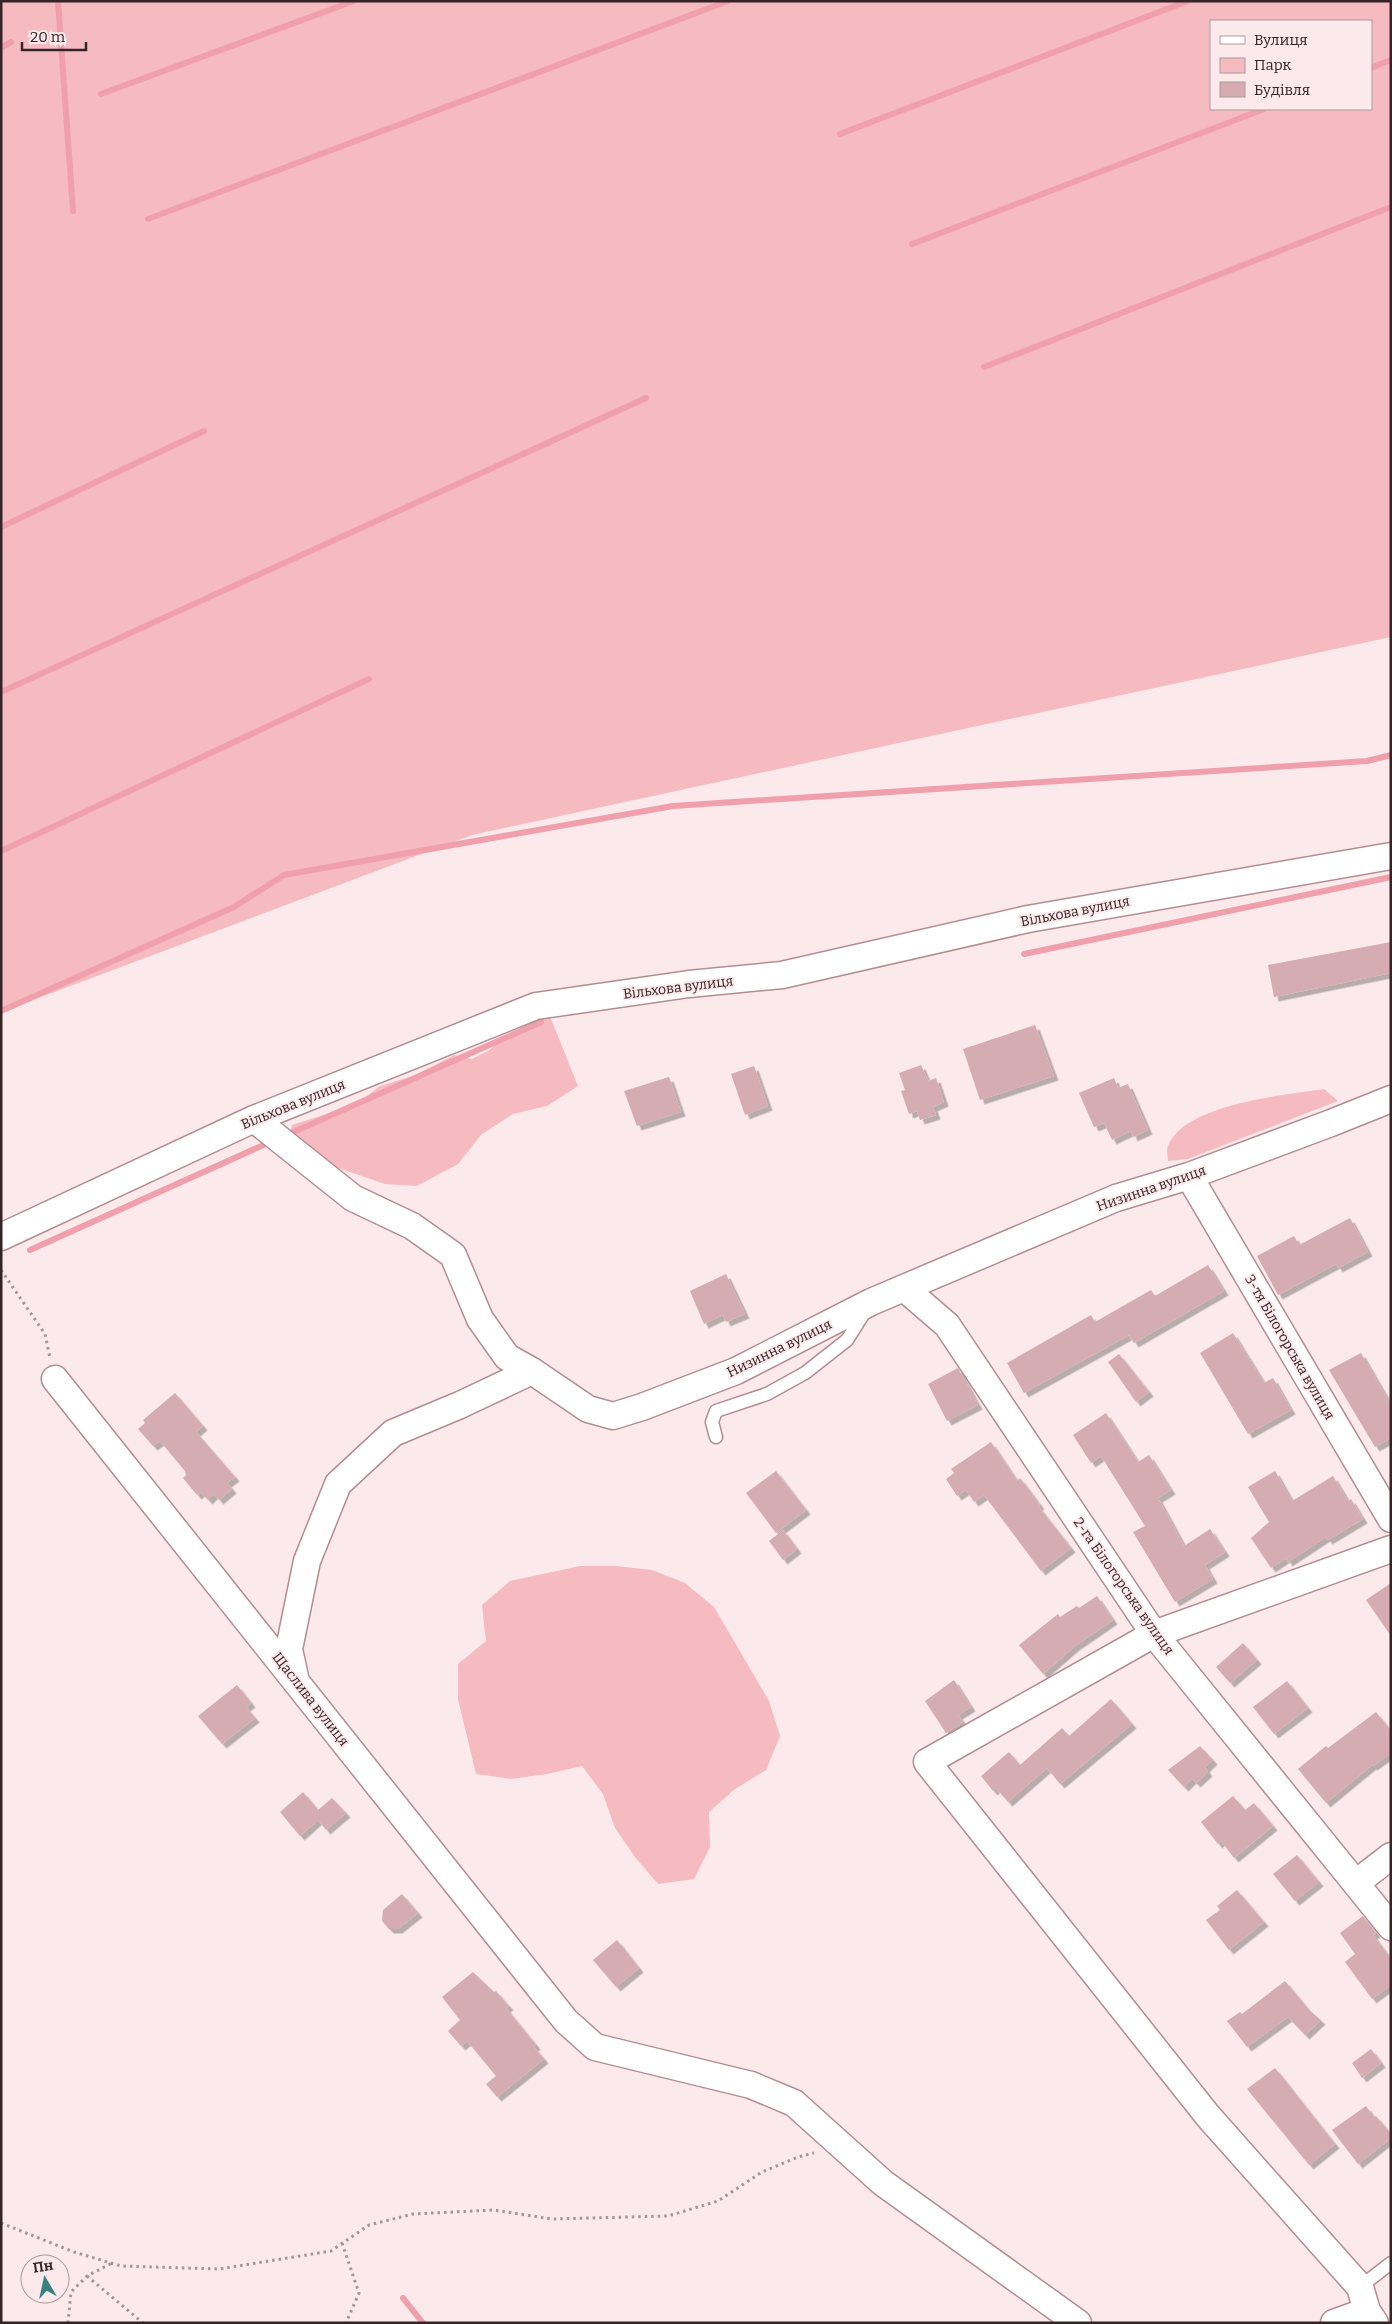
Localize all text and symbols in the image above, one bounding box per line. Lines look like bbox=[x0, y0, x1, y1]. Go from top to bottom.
scale bar bbox=[22, 20, 86, 52]
legend bbox=[1210, 20, 1372, 110]
text: 20 m bbox=[30, 28, 66, 46]
text: Вулиця bbox=[1254, 31, 1308, 49]
text: Парк bbox=[1254, 56, 1292, 74]
text: Будівля bbox=[1254, 81, 1310, 99]
street label: Вільхова вулиця bbox=[1019, 893, 1131, 930]
street label: Вільхова вулиця bbox=[622, 972, 734, 1003]
street label: Вільхова вулиця bbox=[239, 1076, 348, 1133]
street label: Низинна вулиця bbox=[1094, 1162, 1208, 1215]
street label: 3-тя Білогорська вулиця bbox=[1241, 1272, 1338, 1423]
street label: Низинна вулиця bbox=[724, 1316, 835, 1381]
street label: 2-га Білогорська вулиця bbox=[1070, 1514, 1178, 1658]
street label: Щаслива вулиця bbox=[269, 1649, 353, 1750]
north arrow bbox=[20, 2254, 70, 2304]
text: Пн bbox=[32, 2257, 54, 2277]

